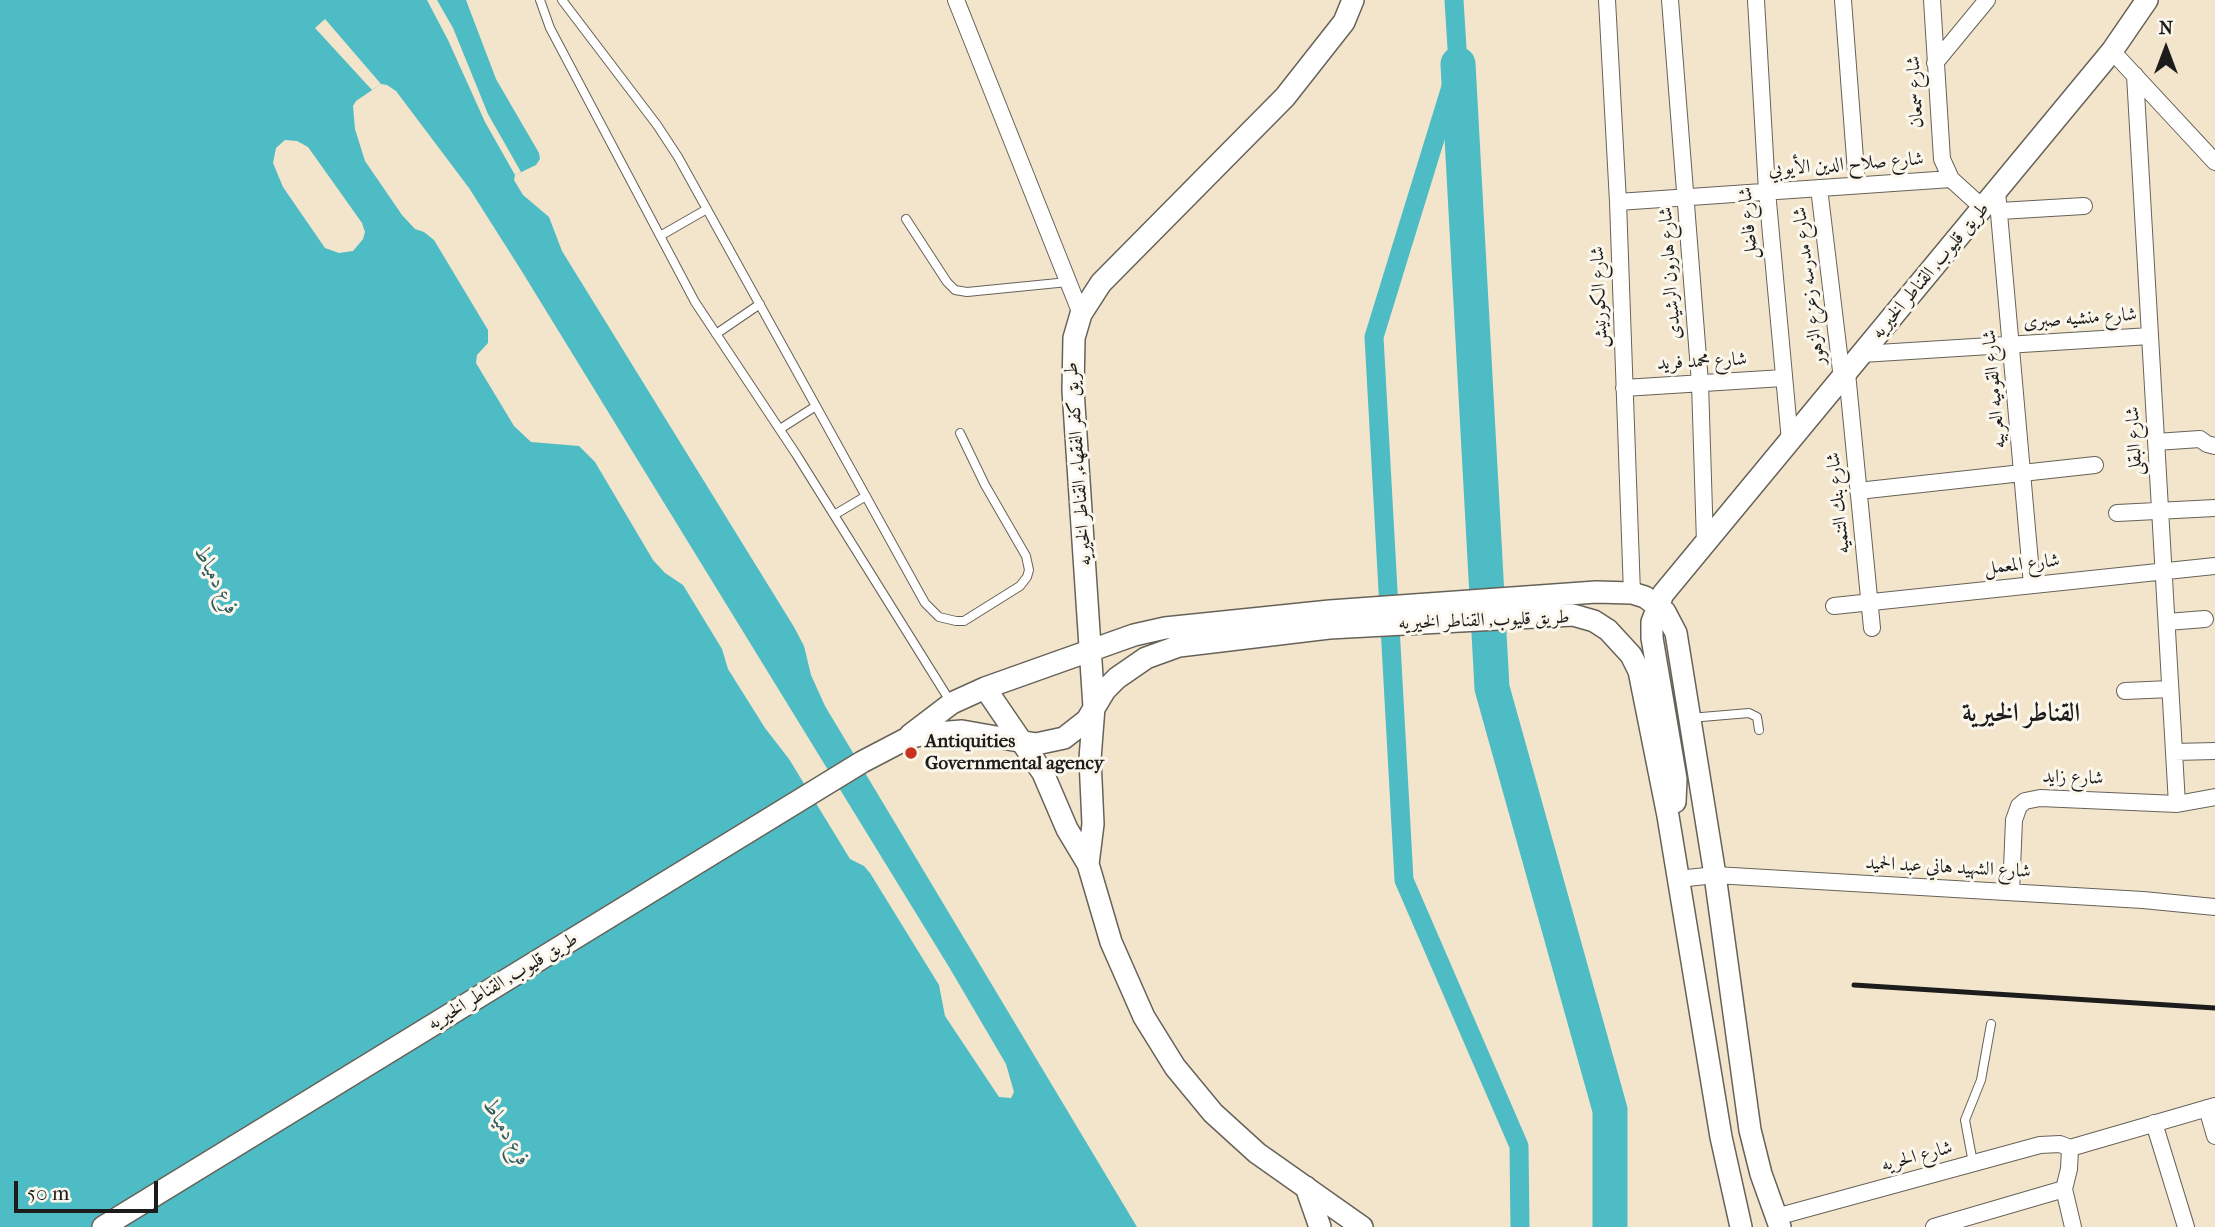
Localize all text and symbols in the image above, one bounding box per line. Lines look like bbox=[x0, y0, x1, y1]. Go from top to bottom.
north arrow bbox=[2131, 14, 2201, 84]
text: N bbox=[2159, 17, 2173, 39]
street label: شارع سمعان bbox=[1903, 55, 1929, 129]
street label: شارع صلاح الدين الأيوبي bbox=[1768, 148, 1924, 182]
street label: شارع فاضل bbox=[1734, 186, 1764, 260]
street label: طريق قليوب, القناطر الخيريه bbox=[1867, 198, 1995, 344]
street label: شارع مدرسه زعزع الزهور bbox=[1789, 205, 1831, 367]
street label: شارع هارون الرشيدى bbox=[1655, 206, 1687, 340]
street label: شارع الكورنيش bbox=[1587, 246, 1613, 348]
street label: شارع منشيه صبرى bbox=[2022, 304, 2138, 334]
street label: شارع القوميه العربيه bbox=[1978, 329, 2012, 449]
street label: شارع محمد فريد bbox=[1656, 348, 1748, 376]
street label: طريق كفر الفقهاء, القناطر الخيريه bbox=[1061, 361, 1097, 567]
street label: شارع البقلى bbox=[2122, 406, 2148, 476]
street label: شارع بنك التنميه bbox=[1822, 451, 1856, 555]
water label: فرع دمياط bbox=[188, 543, 244, 619]
street label: شارع المعمل bbox=[1983, 550, 2061, 580]
street label: طريق قليوب, القناطر الخيريه bbox=[1398, 607, 1570, 635]
district label: القناطر الخيرية bbox=[1962, 699, 2080, 731]
place label: Antiquities Governmental agency bbox=[925, 731, 1104, 775]
marker: Antiquities Governmental agency bbox=[903, 745, 919, 761]
street label: شارع زايد bbox=[2042, 766, 2104, 790]
street label: شارع الشهيد هاني عبد الحميد bbox=[1865, 852, 2031, 884]
street label: طريق قليوب, القناطر الخيريه bbox=[424, 928, 582, 1036]
water label: فرع دمياط bbox=[477, 1095, 535, 1171]
street label: شارع الحريه bbox=[1879, 1137, 1955, 1177]
scale bar bbox=[18, 1168, 161, 1212]
text: 50 m bbox=[27, 1181, 70, 1205]

